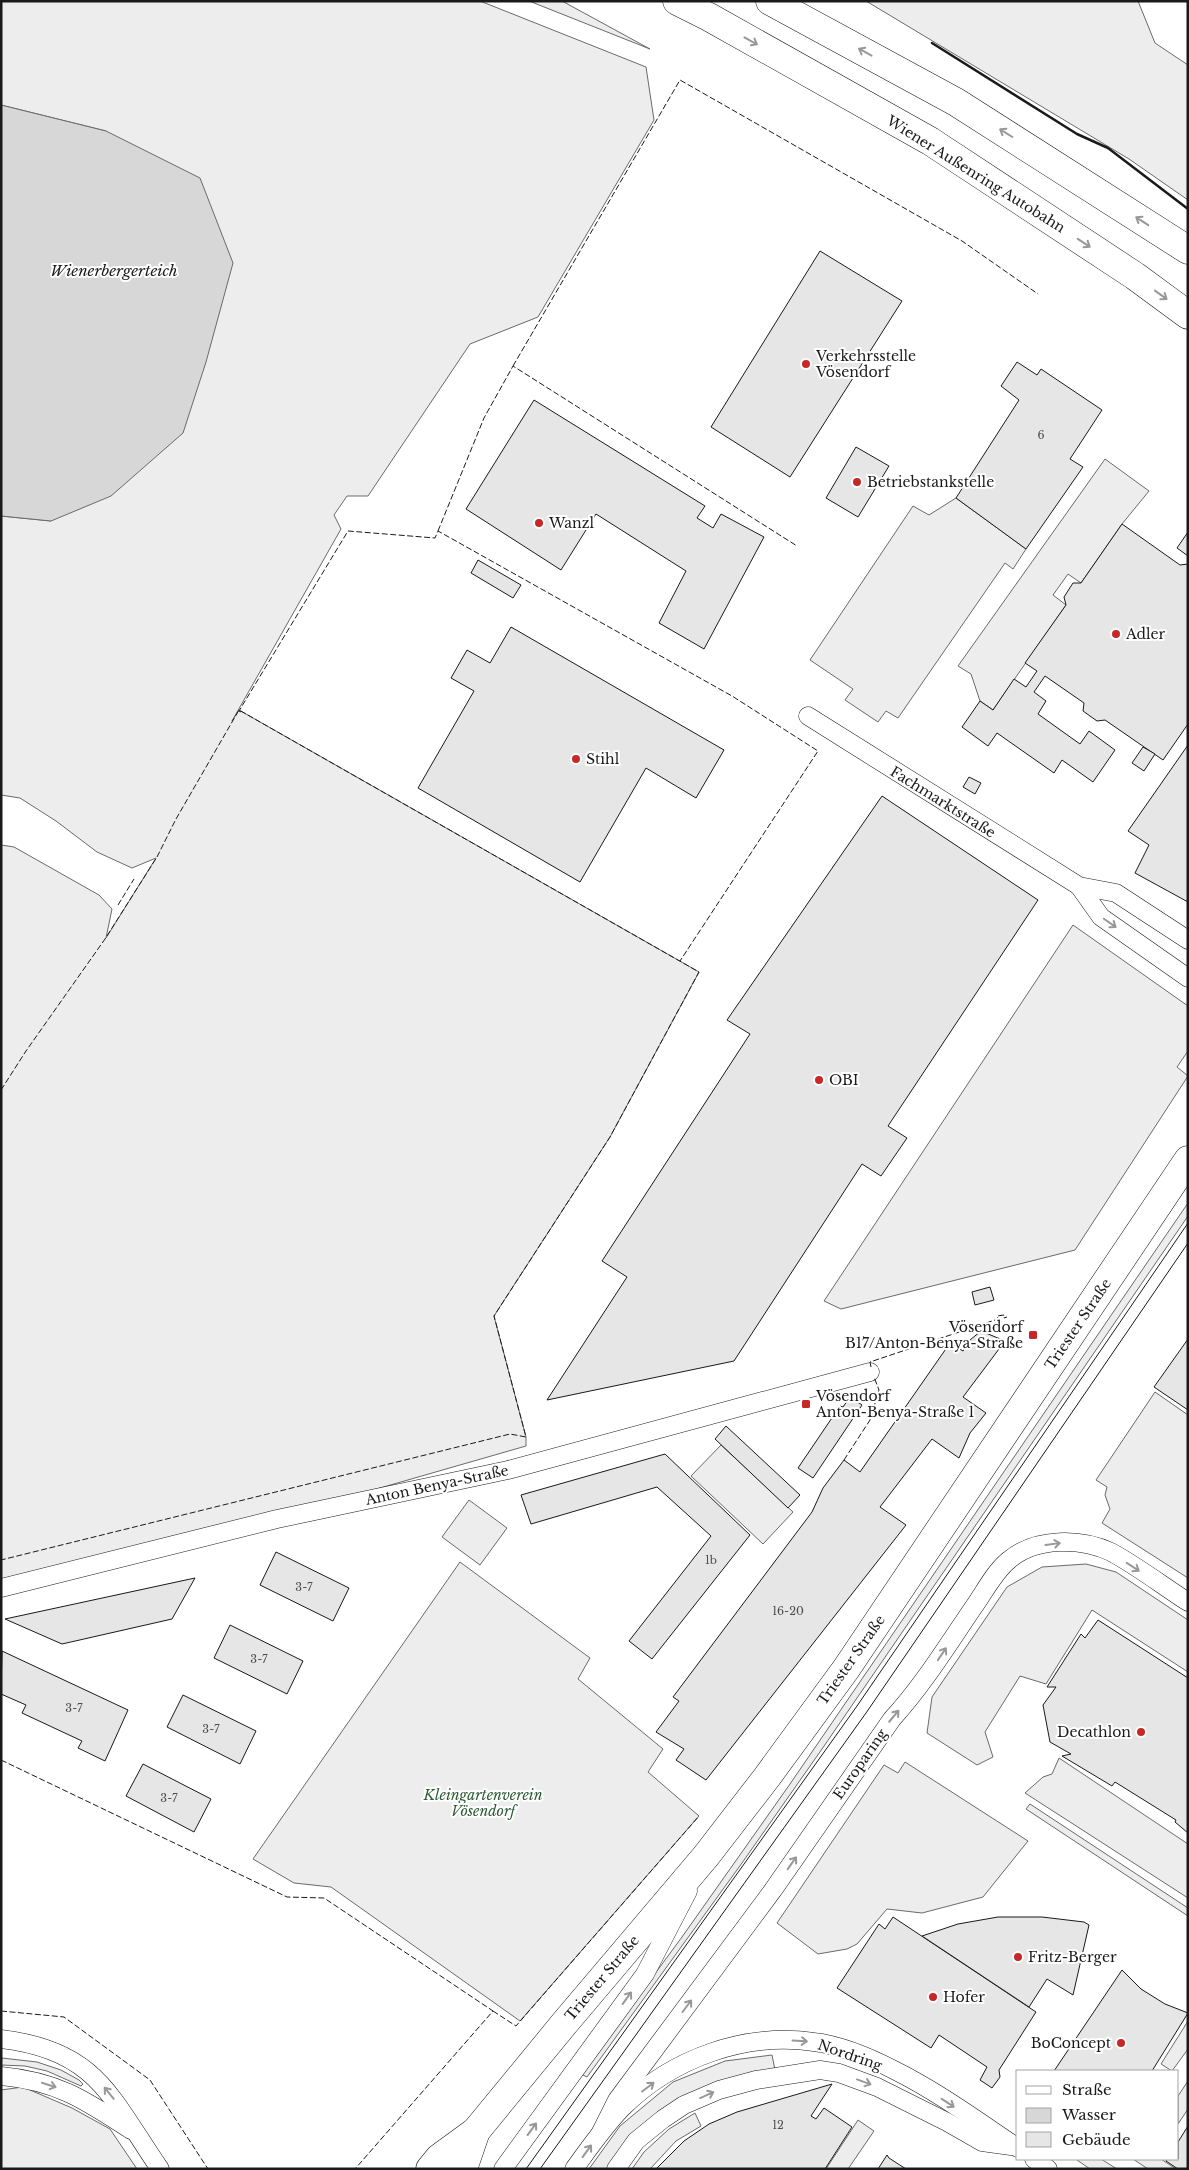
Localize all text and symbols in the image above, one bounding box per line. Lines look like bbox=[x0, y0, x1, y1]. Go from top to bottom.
one-way arrow bbox=[744, 36, 758, 46]
one-way arrow bbox=[858, 47, 873, 56]
street label: Wiener Außenring Autobahn bbox=[882, 111, 1069, 237]
one-way arrow bbox=[999, 128, 1013, 138]
one-way arrow bbox=[1136, 215, 1150, 225]
one-way arrow bbox=[1077, 238, 1091, 248]
water label: Wienerbergerteich bbox=[50, 261, 178, 280]
one-way arrow bbox=[1154, 290, 1167, 301]
place label: Verkehrsstelle Vösendorf bbox=[815, 347, 916, 381]
marker: Verkehrsstelle Vösendorf bbox=[800, 358, 812, 370]
house number: 6 bbox=[1037, 428, 1045, 442]
place label: Betriebstankstelle bbox=[867, 473, 994, 491]
marker: Betriebstankstelle bbox=[851, 476, 863, 488]
place label: Wanzl bbox=[548, 514, 594, 532]
marker: Wanzl bbox=[533, 517, 545, 529]
place label: Adler bbox=[1125, 625, 1166, 643]
marker: Adler bbox=[1110, 628, 1122, 640]
place label: Stihl bbox=[586, 750, 620, 768]
marker: Stihl bbox=[570, 753, 582, 765]
street label: Fachmarktstraße bbox=[887, 762, 999, 842]
one-way arrow bbox=[1103, 918, 1117, 928]
place label: OBI bbox=[829, 1071, 859, 1089]
marker: OBI bbox=[813, 1074, 825, 1086]
street label: Triester Straße bbox=[1041, 1275, 1115, 1373]
place label: Vösendorf B17/Anton-Benya-Straße bbox=[845, 1318, 1025, 1352]
marker: Vösendorf B17/Anton-Benya-Straße bbox=[1027, 1329, 1039, 1341]
place label: Vösendorf Anton-Benya-Straße 1 bbox=[815, 1387, 975, 1421]
marker: Vösendorf Anton-Benya-Straße 1 bbox=[800, 1398, 812, 1410]
street label: Anton Benya-Straße bbox=[363, 1461, 510, 1509]
one-way arrow bbox=[1045, 1539, 1061, 1549]
house number: 1b bbox=[705, 1553, 717, 1567]
one-way arrow bbox=[1126, 1562, 1140, 1572]
house number: 3-7 bbox=[295, 1580, 313, 1594]
house number: 16-20 bbox=[772, 1604, 804, 1618]
street label: Triester Straße bbox=[813, 1611, 889, 1709]
one-way arrow bbox=[937, 1647, 947, 1661]
house number: 3-7 bbox=[250, 1652, 268, 1666]
house number: 3-7 bbox=[65, 1701, 83, 1715]
one-way arrow bbox=[888, 1710, 900, 1723]
house number: 3-7 bbox=[202, 1722, 220, 1736]
place label: Decathlon bbox=[1057, 1723, 1131, 1741]
street label: Europaring bbox=[829, 1725, 891, 1803]
marker: Decathlon bbox=[1135, 1726, 1147, 1738]
park label: Kleingartenverein Vösendorf bbox=[423, 1786, 543, 1820]
house number: 3-7 bbox=[160, 1791, 178, 1805]
one-way arrow bbox=[786, 1856, 797, 1870]
street label: Triester Straße bbox=[561, 1932, 643, 2024]
place label: Fritz-Berger bbox=[1028, 1948, 1117, 1966]
marker: Fritz-Berger bbox=[1012, 1951, 1024, 1963]
place label: Hofer bbox=[943, 1988, 985, 2006]
one-way arrow bbox=[622, 1991, 632, 2005]
marker: Hofer bbox=[927, 1991, 939, 2003]
one-way arrow bbox=[682, 1999, 692, 2013]
place label: BoConcept bbox=[1031, 2034, 1112, 2052]
one-way arrow bbox=[792, 2036, 808, 2045]
street label: Nordring bbox=[815, 2036, 885, 2075]
marker: BoConcept bbox=[1115, 2037, 1127, 2049]
legend bbox=[1016, 2070, 1179, 2160]
one-way arrow bbox=[856, 2078, 872, 2087]
one-way arrow bbox=[41, 2080, 57, 2090]
text: Straße bbox=[1062, 2080, 1112, 2099]
one-way arrow bbox=[641, 2081, 654, 2092]
one-way arrow bbox=[103, 2086, 114, 2099]
one-way arrow bbox=[699, 2090, 714, 2100]
one-way arrow bbox=[941, 2098, 955, 2108]
text: Wasser bbox=[1061, 2105, 1117, 2124]
house number: 12 bbox=[772, 2118, 784, 2132]
one-way arrow bbox=[527, 2122, 537, 2136]
text: Gebäude bbox=[1062, 2130, 1131, 2149]
one-way arrow bbox=[582, 2144, 592, 2158]

